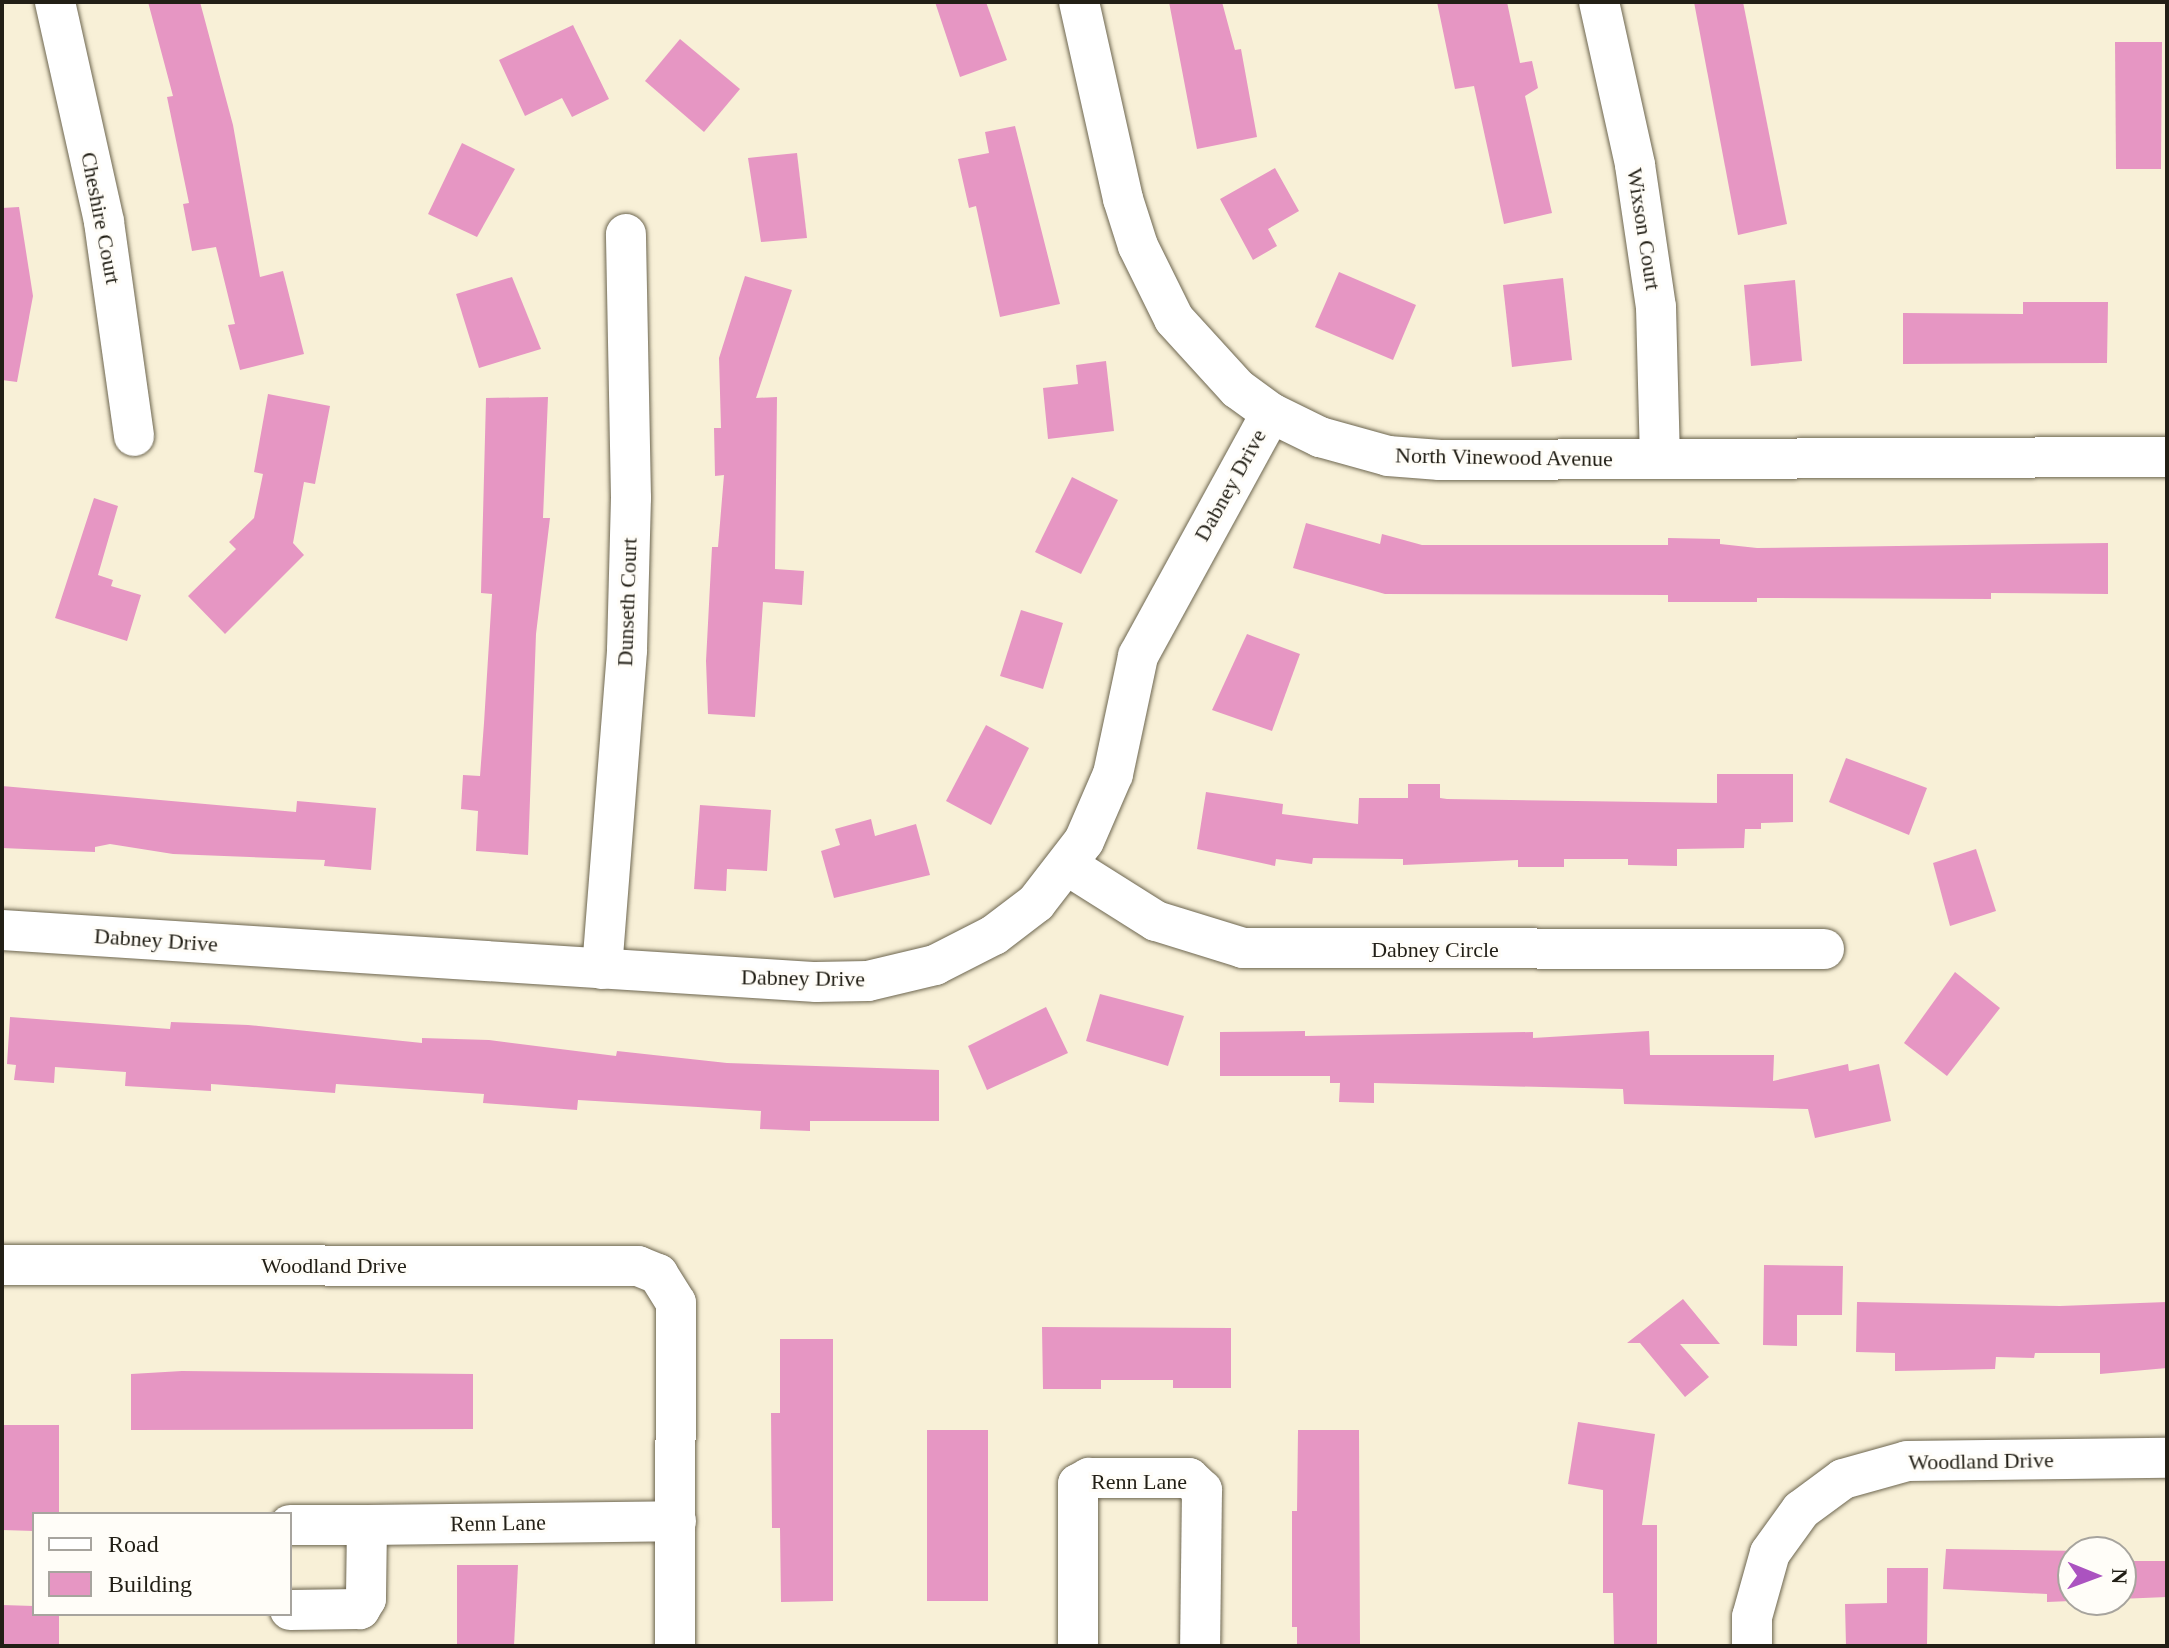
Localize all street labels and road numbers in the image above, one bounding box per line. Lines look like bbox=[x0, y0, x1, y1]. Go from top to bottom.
street label: Cheshire Court bbox=[75, 150, 127, 286]
street label: Wixson Court bbox=[1621, 166, 1667, 292]
street label: Dabney Drive bbox=[1188, 424, 1272, 546]
street label: North Vinewood Avenue bbox=[1394, 442, 1614, 472]
street label: Dunseth Court bbox=[612, 537, 642, 667]
street label: Dabney Drive bbox=[93, 923, 219, 957]
street label: Dabney Circle bbox=[1371, 937, 1499, 963]
street label: Dabney Drive bbox=[741, 964, 865, 992]
street label: Woodland Drive bbox=[261, 1253, 407, 1279]
street label: Woodland Drive bbox=[1908, 1447, 2054, 1475]
street label: Renn Lane bbox=[1091, 1469, 1187, 1495]
street label: Renn Lane bbox=[450, 1509, 546, 1537]

